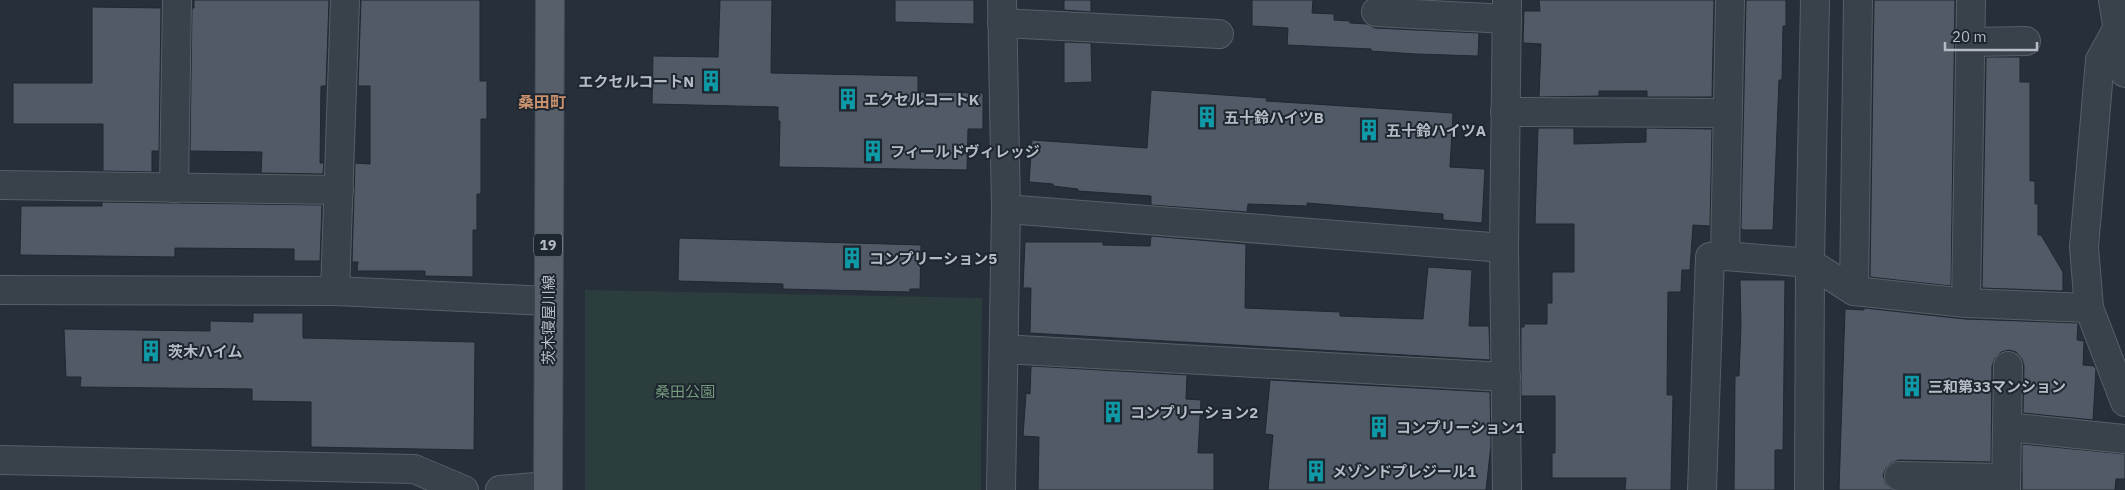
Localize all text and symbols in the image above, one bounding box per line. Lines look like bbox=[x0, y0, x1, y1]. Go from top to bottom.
scale bar bbox=[1945, 20, 2038, 52]
text: 20 m bbox=[1952, 27, 1987, 46]
building icon: エクセルコートN bbox=[698, 68, 724, 94]
place label: エクセルコートN bbox=[578, 72, 694, 91]
building icon: エクセルコートK bbox=[835, 86, 861, 112]
place label: エクセルコートK bbox=[864, 90, 980, 109]
district label: 桑田町 bbox=[518, 92, 566, 112]
building icon: 五十鈴ハイツB bbox=[1194, 104, 1220, 130]
place label: 五十鈴ハイツB bbox=[1224, 108, 1324, 127]
building icon: 五十鈴ハイツA bbox=[1356, 117, 1382, 143]
place label: 五十鈴ハイツA bbox=[1386, 121, 1486, 140]
building icon: フィールドヴィレッジ bbox=[860, 138, 886, 164]
place label: フィールドヴィレッジ bbox=[890, 142, 1040, 161]
road number: 19 bbox=[534, 234, 562, 256]
building icon: コンプリーション5 bbox=[839, 245, 865, 271]
place label: コンプリーション5 bbox=[869, 249, 997, 268]
street label: 茨木寝屋川線 bbox=[539, 275, 558, 365]
building icon: 茨木ハイム bbox=[138, 338, 164, 364]
place label: 茨木ハイム bbox=[168, 342, 242, 361]
building icon: 三和第33マンション bbox=[1899, 373, 1925, 399]
place label: 三和第33マンション bbox=[1928, 377, 2066, 396]
park label: 桑田公園 bbox=[655, 382, 715, 401]
building icon: コンプリーション2 bbox=[1100, 399, 1126, 425]
place label: コンプリーション2 bbox=[1130, 403, 1258, 422]
building icon: コンプリーション1 bbox=[1366, 414, 1392, 440]
place label: コンプリーション1 bbox=[1396, 418, 1524, 437]
building icon: メゾンドプレジール1 bbox=[1303, 458, 1329, 484]
place label: メゾンドプレジール1 bbox=[1332, 462, 1476, 481]

